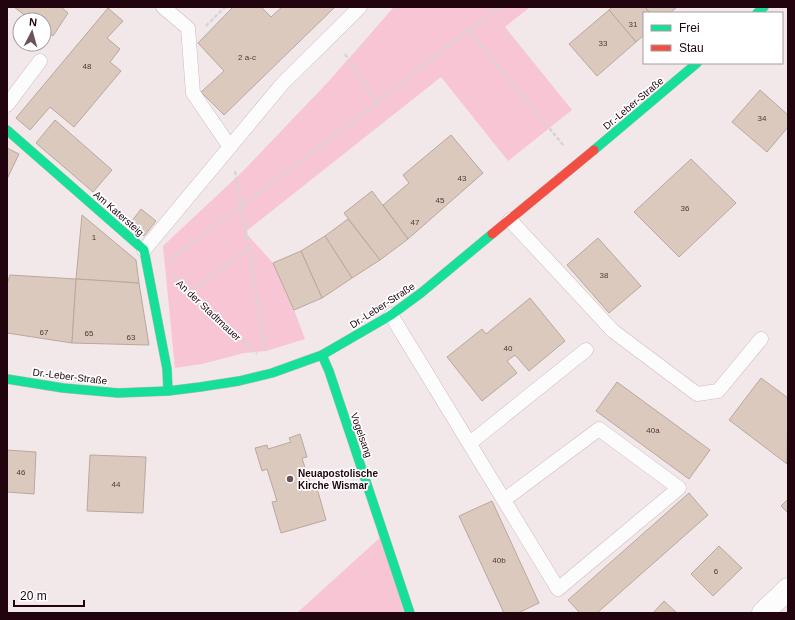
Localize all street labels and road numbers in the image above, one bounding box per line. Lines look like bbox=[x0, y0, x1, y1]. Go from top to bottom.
street label: Dr.-Leber-Straße bbox=[601, 75, 666, 132]
street label: Am Katersteig bbox=[91, 189, 146, 238]
street label: An der Stadtmauer bbox=[174, 278, 244, 343]
street label: Dr.-Leber-Straße bbox=[348, 280, 417, 330]
street label: Dr.-Leber-Straße bbox=[32, 366, 108, 387]
street label: Vogelsang bbox=[349, 411, 374, 459]

